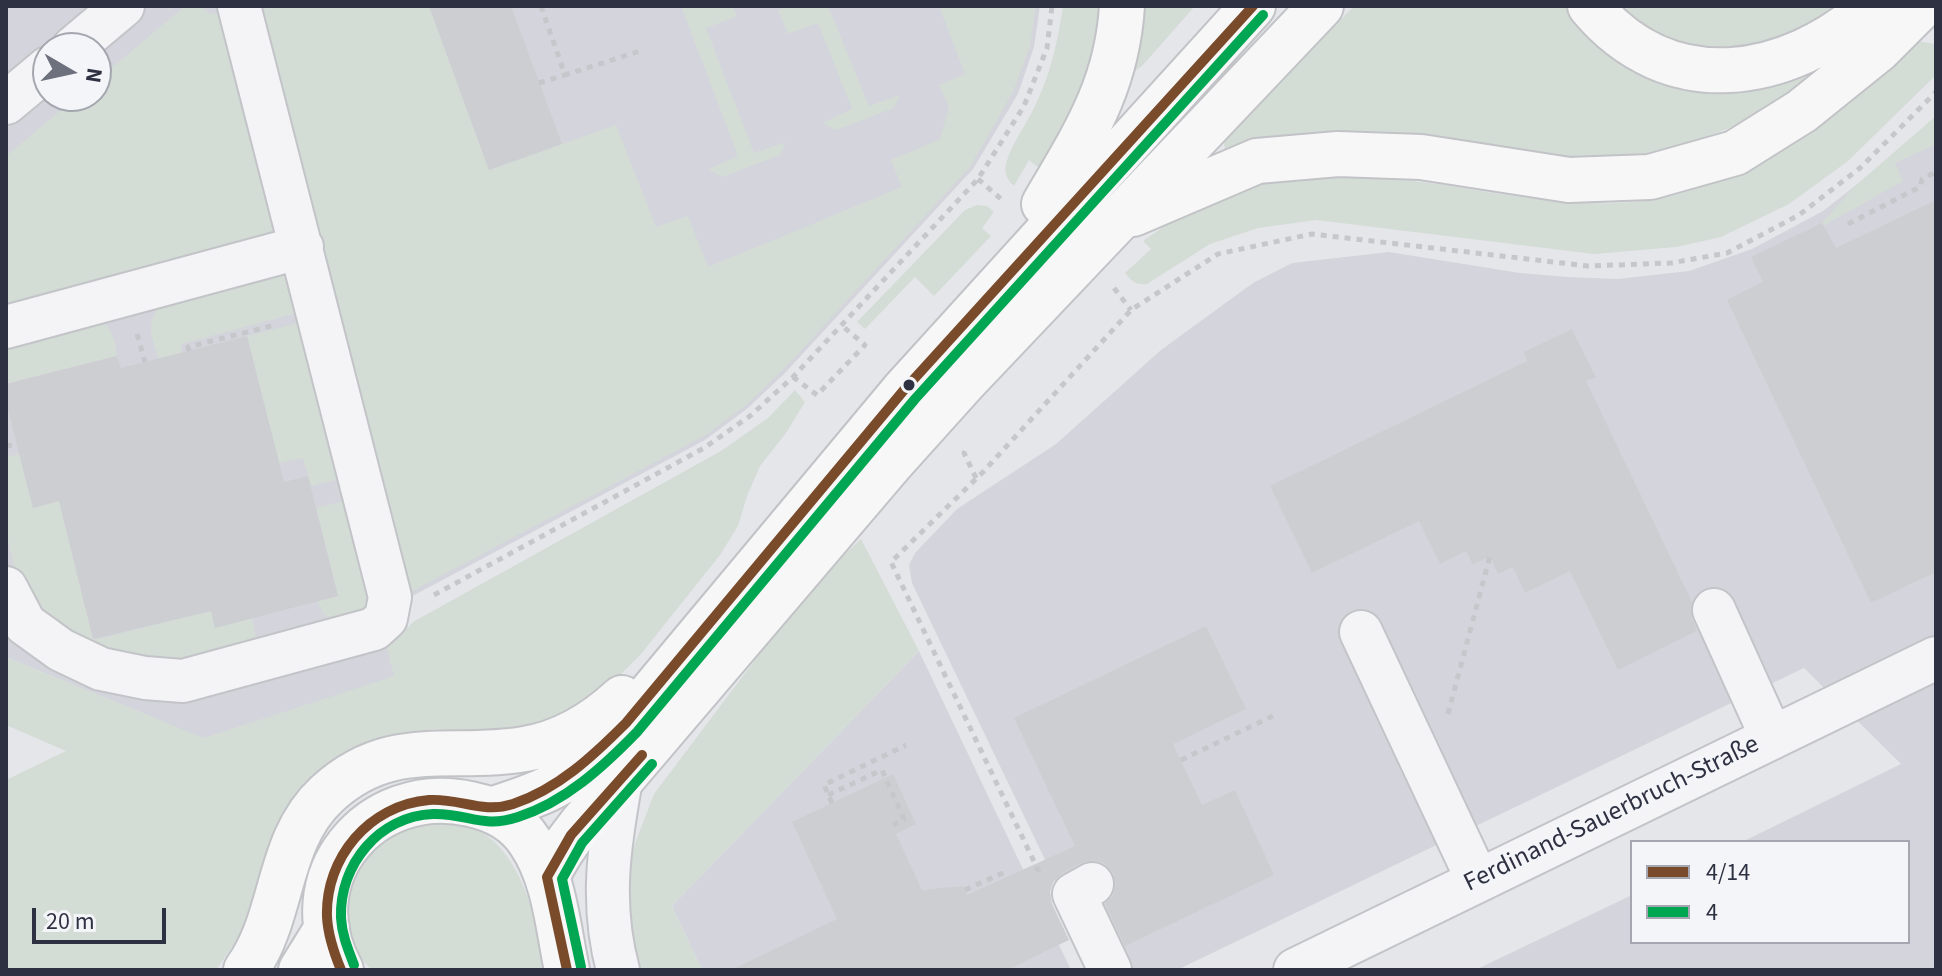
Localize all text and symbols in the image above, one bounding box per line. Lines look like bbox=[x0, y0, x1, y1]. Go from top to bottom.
north arrow bbox=[32, 32, 112, 112]
text: N bbox=[77, 66, 111, 85]
unlabelled marker bbox=[901, 377, 917, 393]
street label: Ferdinand-Sauerbruch-Straße bbox=[1459, 730, 1765, 900]
legend bbox=[1630, 840, 1910, 944]
text: 4/14 bbox=[1706, 855, 1750, 890]
scale bar bbox=[36, 892, 170, 942]
text: 4 bbox=[1706, 895, 1718, 930]
text: 20 m bbox=[46, 904, 95, 939]

